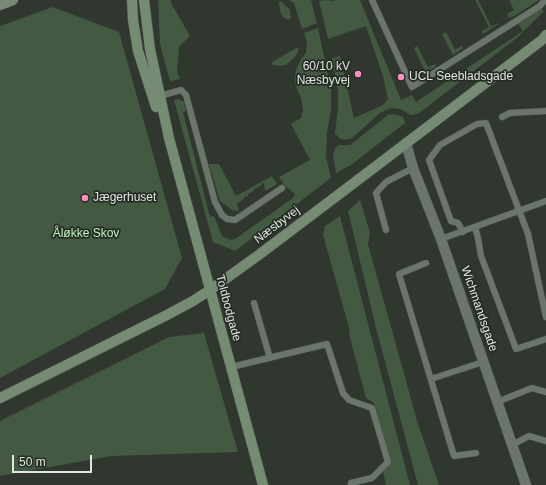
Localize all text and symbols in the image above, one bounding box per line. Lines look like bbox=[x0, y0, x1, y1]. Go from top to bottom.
place label: 60/10 kV Næsbyvej bbox=[297, 60, 350, 88]
marker: 60/10 kV Næsbyvej bbox=[353, 69, 363, 79]
place label: UCL Seebladsgade bbox=[409, 70, 513, 84]
marker: UCL Seebladsgade bbox=[396, 72, 406, 82]
place label: Jægerhuset bbox=[93, 191, 156, 205]
marker: Jægerhuset bbox=[80, 193, 90, 203]
street label: Næsbyvej bbox=[251, 203, 303, 247]
park label: Åløkke Skov bbox=[53, 227, 119, 241]
street label: Wichmandsgade bbox=[458, 264, 500, 354]
street label: Toldbodgade bbox=[212, 273, 244, 343]
scale bar bbox=[14, 447, 94, 473]
text: 50 m bbox=[19, 455, 46, 469]

